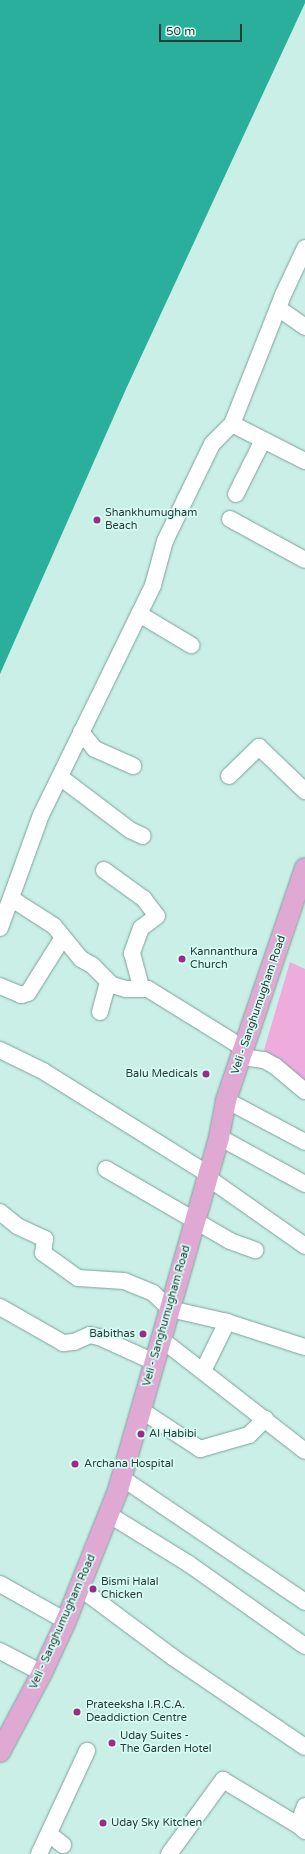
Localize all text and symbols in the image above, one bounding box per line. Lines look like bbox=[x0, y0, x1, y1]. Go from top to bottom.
scale bar bbox=[161, 16, 244, 42]
text: 50 m bbox=[166, 24, 195, 38]
place label: Shankhumugham Beach bbox=[105, 507, 197, 533]
marker: Shankhumugham Beach bbox=[92, 515, 102, 525]
street label: Veli - Sanghumugham Road bbox=[229, 934, 289, 1076]
place label: Kannanthura Church bbox=[190, 946, 258, 972]
marker: Kannanthura Church bbox=[177, 954, 187, 964]
place label: Balu Medicals bbox=[125, 1067, 198, 1081]
marker: Balu Medicals bbox=[201, 1069, 211, 1079]
street label: Veli - Sanghumugham Road bbox=[141, 1244, 193, 1388]
place label: Babithas bbox=[89, 1327, 135, 1341]
marker: Babithas bbox=[138, 1329, 148, 1339]
place label: Al Habibi bbox=[149, 1427, 197, 1441]
marker: Al Habibi bbox=[136, 1429, 146, 1439]
place label: Archana Hospital bbox=[84, 1457, 174, 1471]
marker: Archana Hospital bbox=[69, 1458, 81, 1470]
street label: Veli - Sanghumugham Road bbox=[27, 1553, 99, 1691]
place label: Bismi Halal Chicken bbox=[101, 1576, 158, 1602]
marker: Bismi Halal Chicken bbox=[88, 1584, 98, 1594]
place label: Prateeksha I.R.C.A. Deaddiction Centre bbox=[86, 1699, 187, 1725]
marker: Prateeksha I.R.C.A. Deaddiction Centre bbox=[71, 1706, 83, 1718]
place label: Uday Suites - The Garden Hotel bbox=[120, 1730, 212, 1756]
marker: Uday Suites - The Garden Hotel bbox=[107, 1738, 117, 1748]
place label: Uday Sky Kitchen bbox=[111, 1816, 202, 1830]
marker: Uday Sky Kitchen bbox=[98, 1818, 108, 1828]

